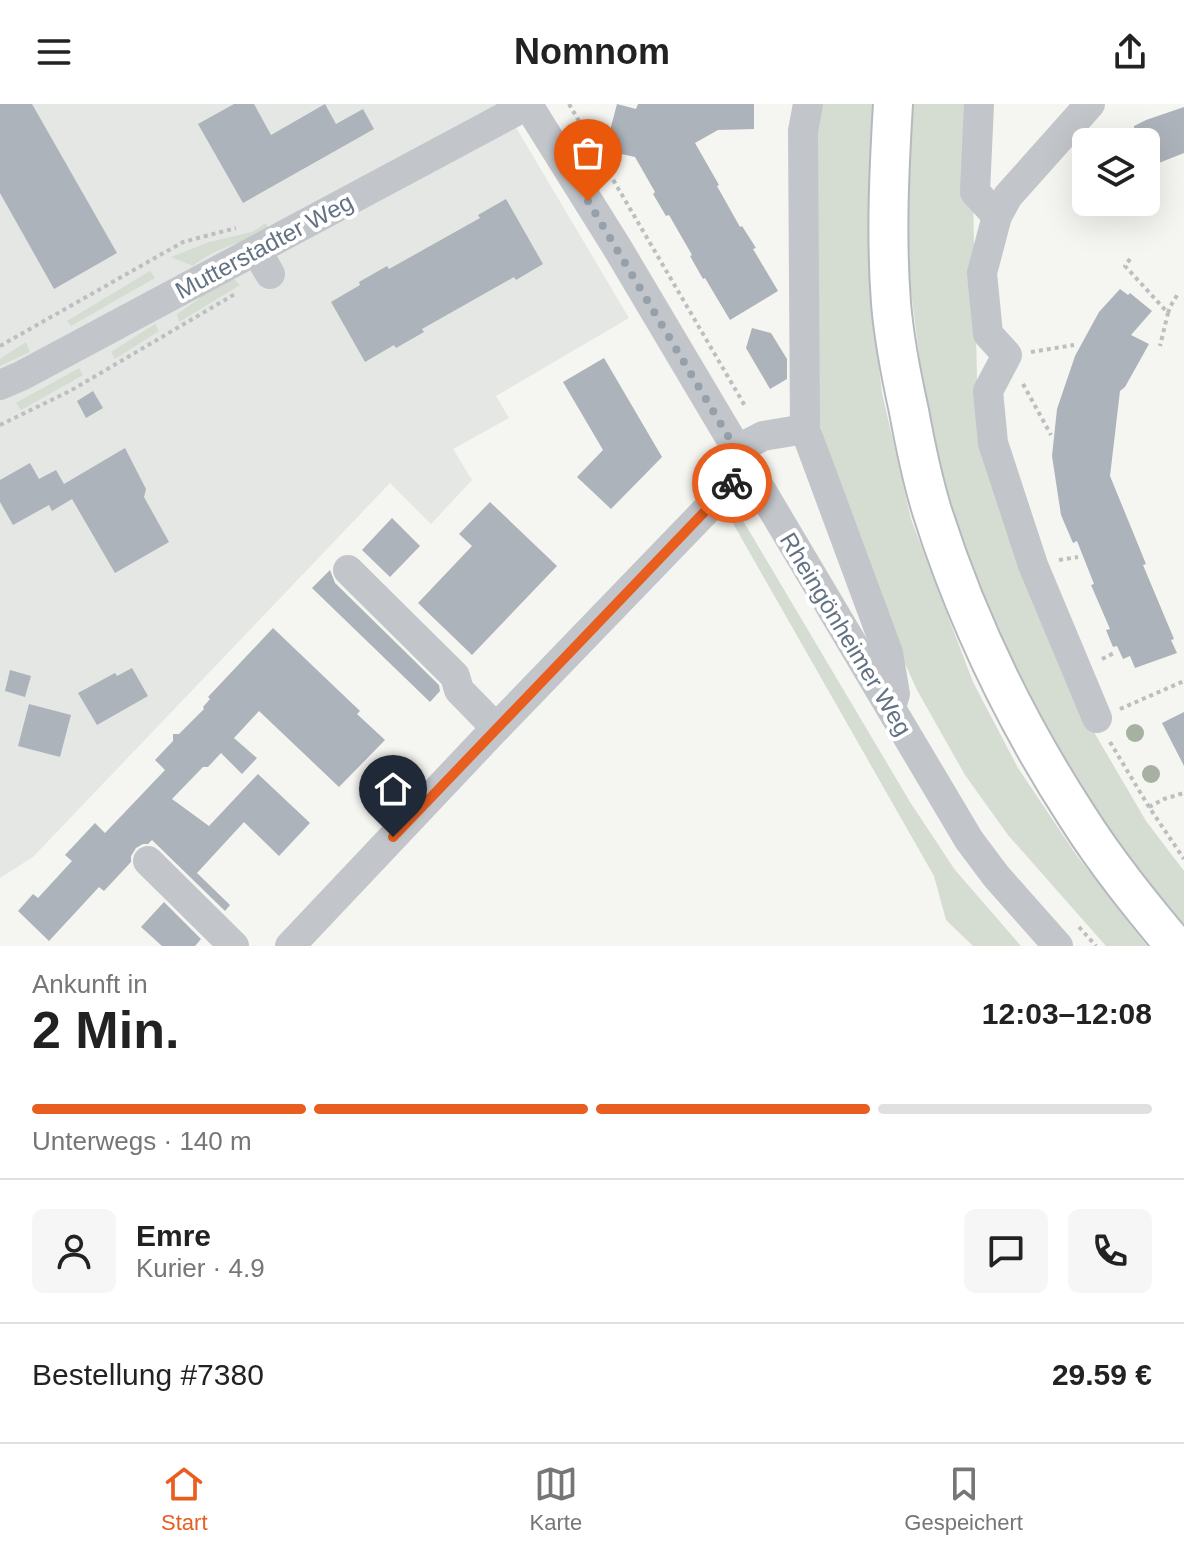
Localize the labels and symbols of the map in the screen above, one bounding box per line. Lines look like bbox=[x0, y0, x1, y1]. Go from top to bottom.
pin bbox=[554, 119, 622, 201]
street label: Mutterstadter Weg bbox=[171, 188, 357, 304]
courier bbox=[692, 443, 772, 523]
street label: Rheingönheimer Weg bbox=[775, 528, 917, 740]
pin bbox=[359, 755, 427, 837]

